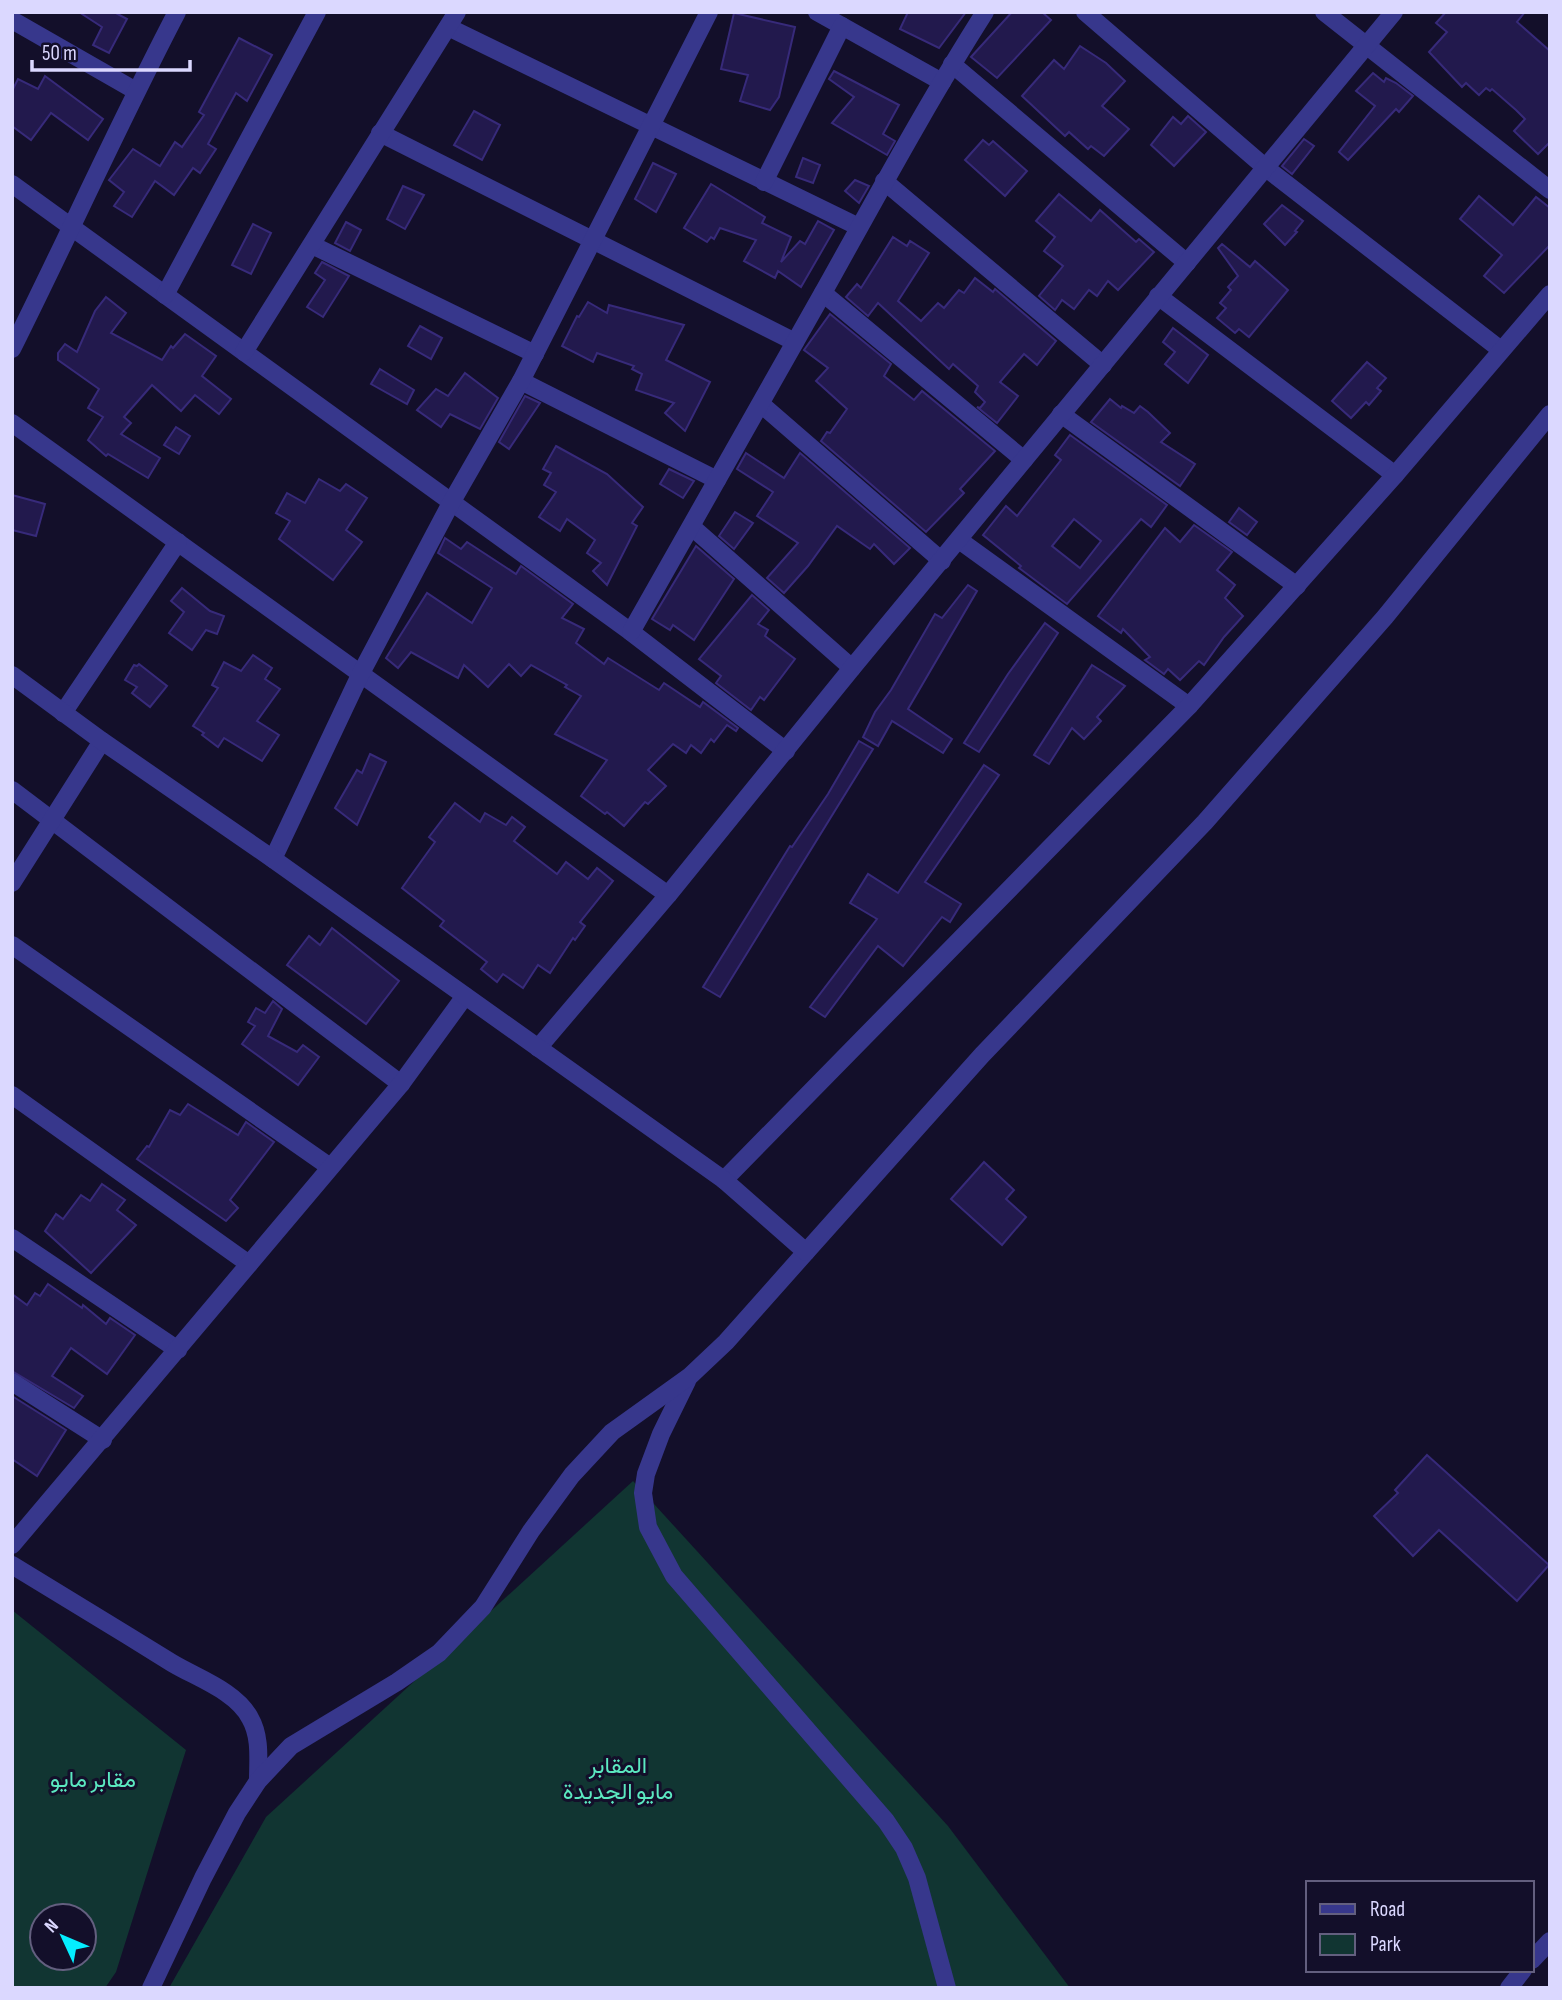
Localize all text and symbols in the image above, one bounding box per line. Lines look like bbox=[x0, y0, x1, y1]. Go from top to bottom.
scale bar bbox=[32, 28, 189, 72]
text: 50 m bbox=[42, 41, 77, 66]
park label: المقابر مايو الجديدة bbox=[563, 1752, 673, 1806]
park label: مقابر مايو bbox=[50, 1766, 136, 1794]
legend bbox=[1306, 1881, 1534, 1972]
text: Road bbox=[1370, 1897, 1405, 1922]
north arrow bbox=[28, 1902, 98, 1972]
text: N bbox=[40, 1915, 64, 1938]
text: Park bbox=[1370, 1932, 1401, 1957]

